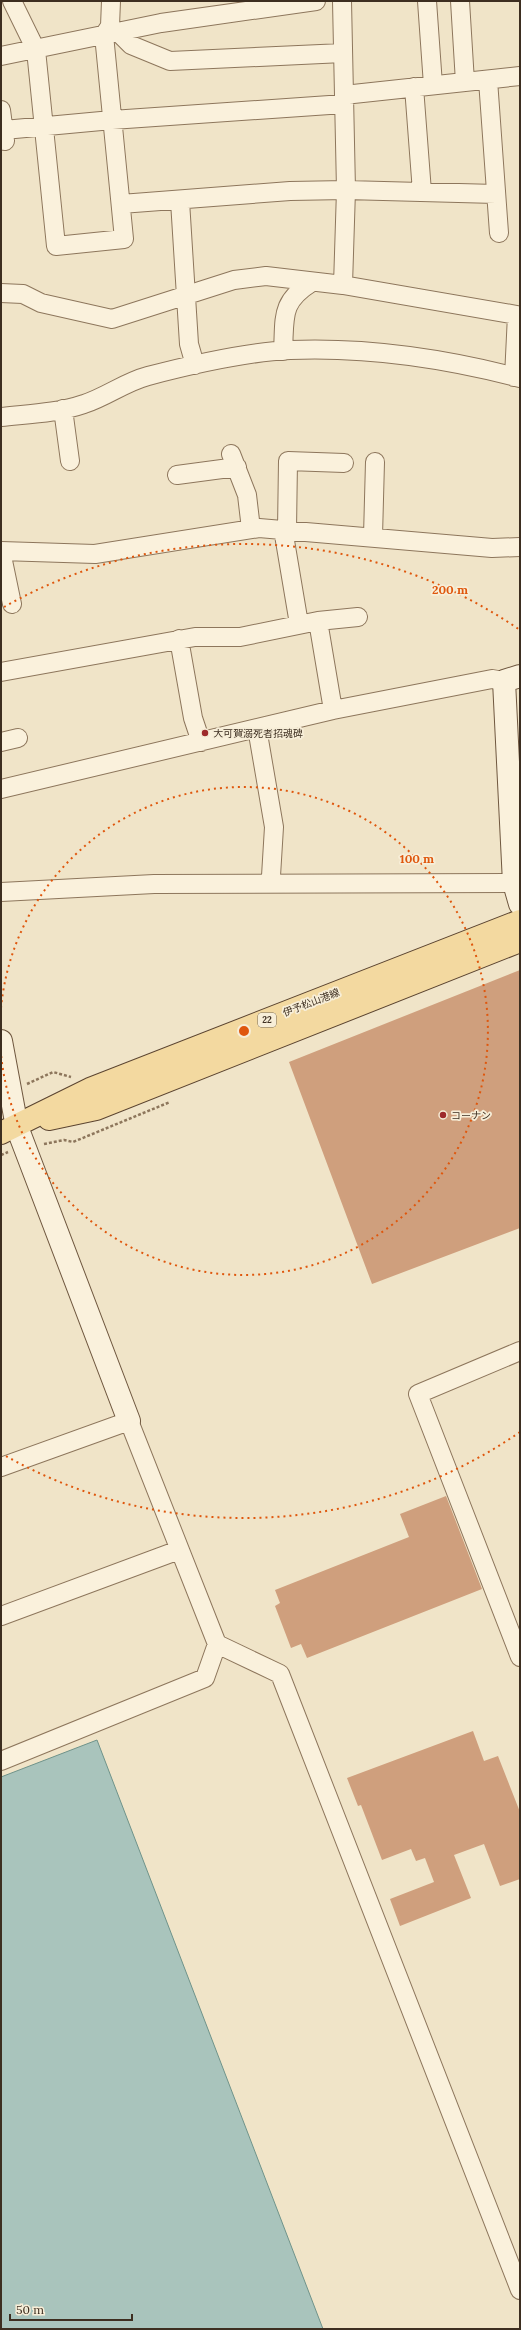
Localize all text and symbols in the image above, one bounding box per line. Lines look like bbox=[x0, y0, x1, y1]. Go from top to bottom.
text: 200 m bbox=[432, 582, 468, 597]
place label: 大可賀溺死者招魂碑 bbox=[213, 727, 303, 740]
marker: 大可賀溺死者招魂碑 bbox=[200, 728, 210, 738]
text: 100 m bbox=[400, 851, 434, 866]
street label: 伊予松山港線 bbox=[281, 986, 342, 1019]
road number: 22 bbox=[258, 1013, 276, 1027]
centre of rings bbox=[237, 1024, 251, 1038]
place label: コーナン bbox=[451, 1109, 491, 1122]
marker: コーナン bbox=[438, 1110, 448, 1120]
scale bar bbox=[10, 2296, 132, 2322]
text: 50 m bbox=[16, 2302, 44, 2317]

